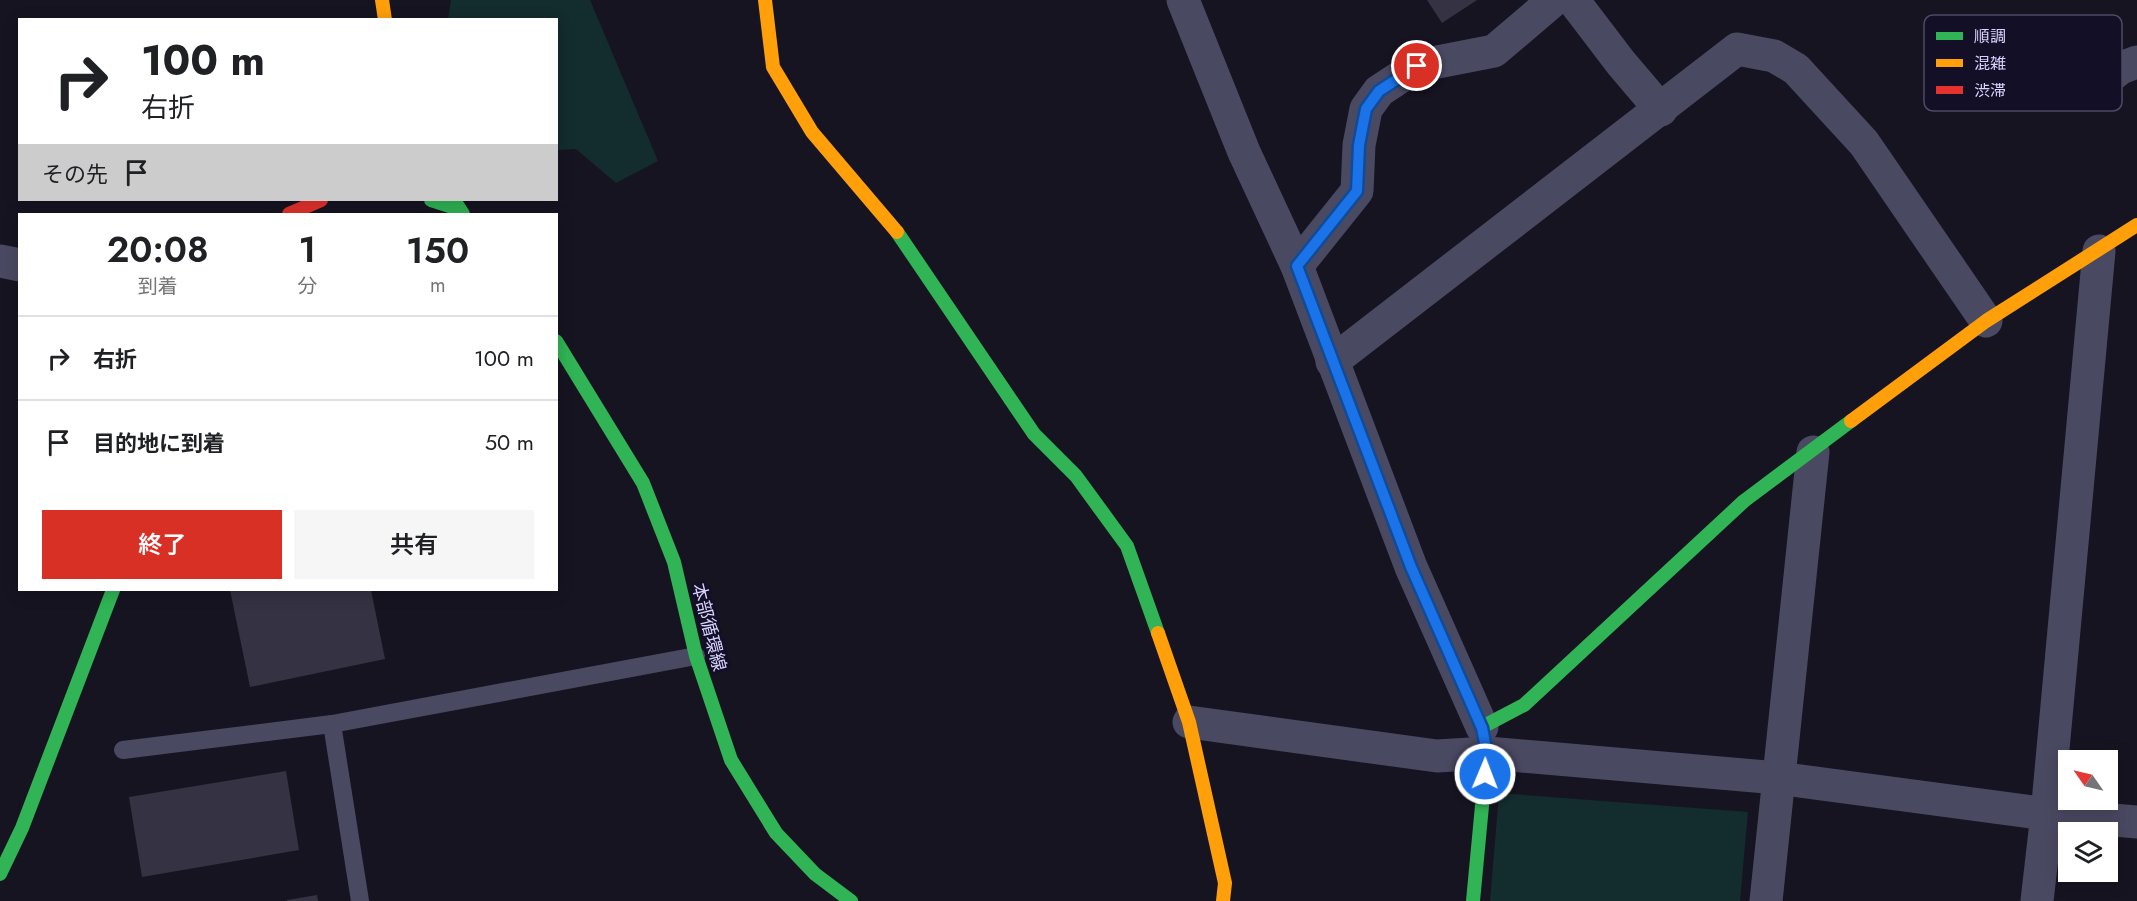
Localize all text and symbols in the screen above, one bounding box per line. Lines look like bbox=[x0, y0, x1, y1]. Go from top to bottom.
legend bbox=[1924, 15, 2122, 111]
text: 順調 bbox=[1974, 25, 2006, 48]
text: 100 m bbox=[141, 30, 265, 91]
pin bbox=[1391, 40, 1442, 91]
icon: right bbox=[42, 42, 120, 120]
icon: arrive bbox=[1400, 49, 1433, 82]
text: 混雑 bbox=[1974, 52, 2006, 75]
text: 渋滞 bbox=[1974, 79, 2006, 102]
text: 右折 bbox=[141, 88, 195, 127]
icon: arrive bbox=[120, 156, 153, 189]
text: その先 bbox=[42, 158, 108, 190]
text: 20:08 bbox=[107, 223, 209, 275]
text: 1 bbox=[299, 223, 316, 275]
text: 150 bbox=[406, 224, 469, 276]
text: m bbox=[430, 271, 445, 300]
text: 到着 bbox=[138, 272, 178, 301]
text: 分 bbox=[297, 272, 317, 301]
icon: right bbox=[42, 342, 75, 375]
text: 100 m bbox=[474, 342, 534, 374]
text: 右折 bbox=[93, 343, 137, 375]
icon: arrive bbox=[42, 426, 75, 459]
text: 50 m bbox=[485, 426, 534, 458]
text: 目的地に到着 bbox=[93, 427, 225, 459]
button: 終了 bbox=[42, 510, 282, 579]
button: 共有 bbox=[294, 510, 534, 579]
street label: 本部循環線 bbox=[685, 580, 733, 674]
position arrow bbox=[1453, 742, 1517, 806]
north arrow bbox=[2058, 750, 2118, 810]
map controls bbox=[2058, 750, 2118, 882]
button: layers bbox=[2058, 822, 2118, 882]

